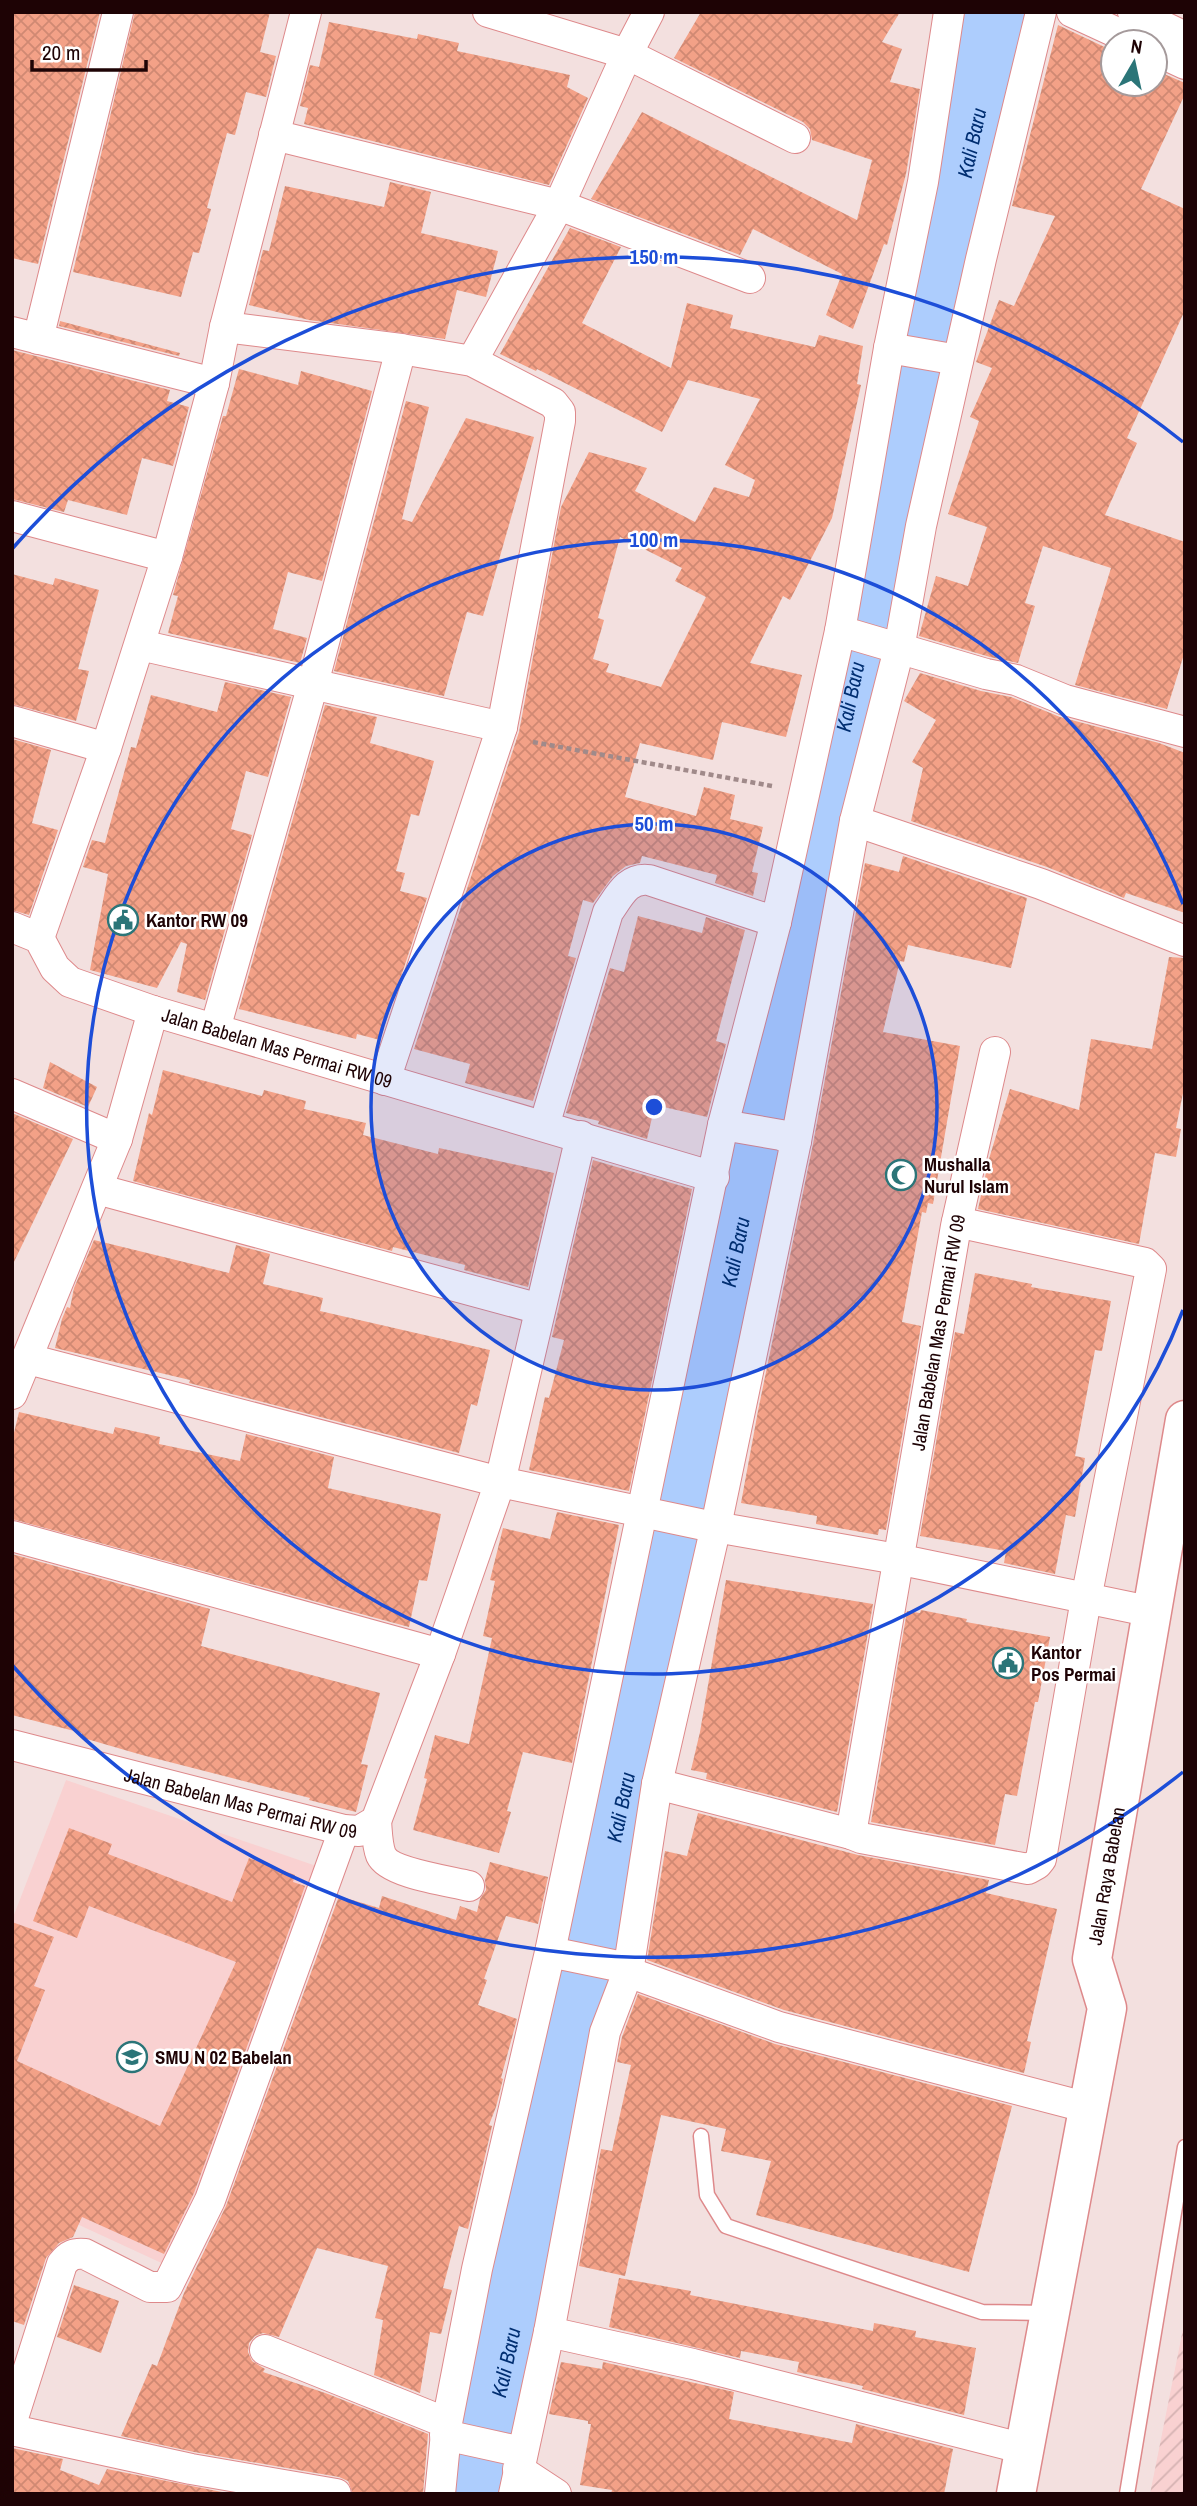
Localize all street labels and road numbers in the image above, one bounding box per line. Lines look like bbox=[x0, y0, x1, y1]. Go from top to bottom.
street label: Jalan Babelan Mas Permai RW 09 bbox=[159, 1001, 395, 1094]
street label: Jalan Babelan Mas Permai RW 09 bbox=[904, 1212, 971, 1452]
street label: Jalan Babelan Mas Permai RW 09 bbox=[122, 1761, 358, 1844]
street label: Jalan Raya Babelan bbox=[1082, 1805, 1131, 1947]

